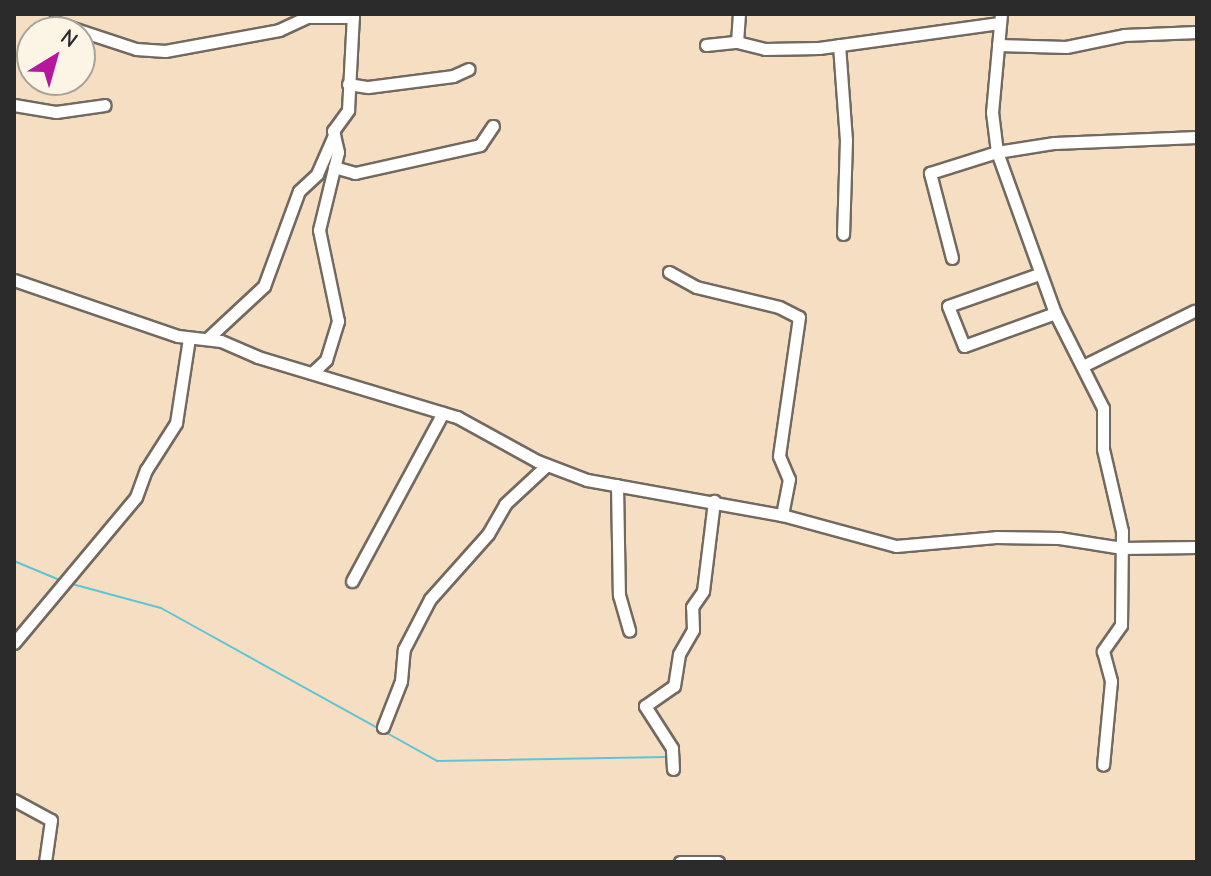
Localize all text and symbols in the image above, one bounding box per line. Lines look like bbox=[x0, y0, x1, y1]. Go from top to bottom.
north arrow bbox=[16, 16, 96, 96]
text: N bbox=[56, 24, 83, 53]

